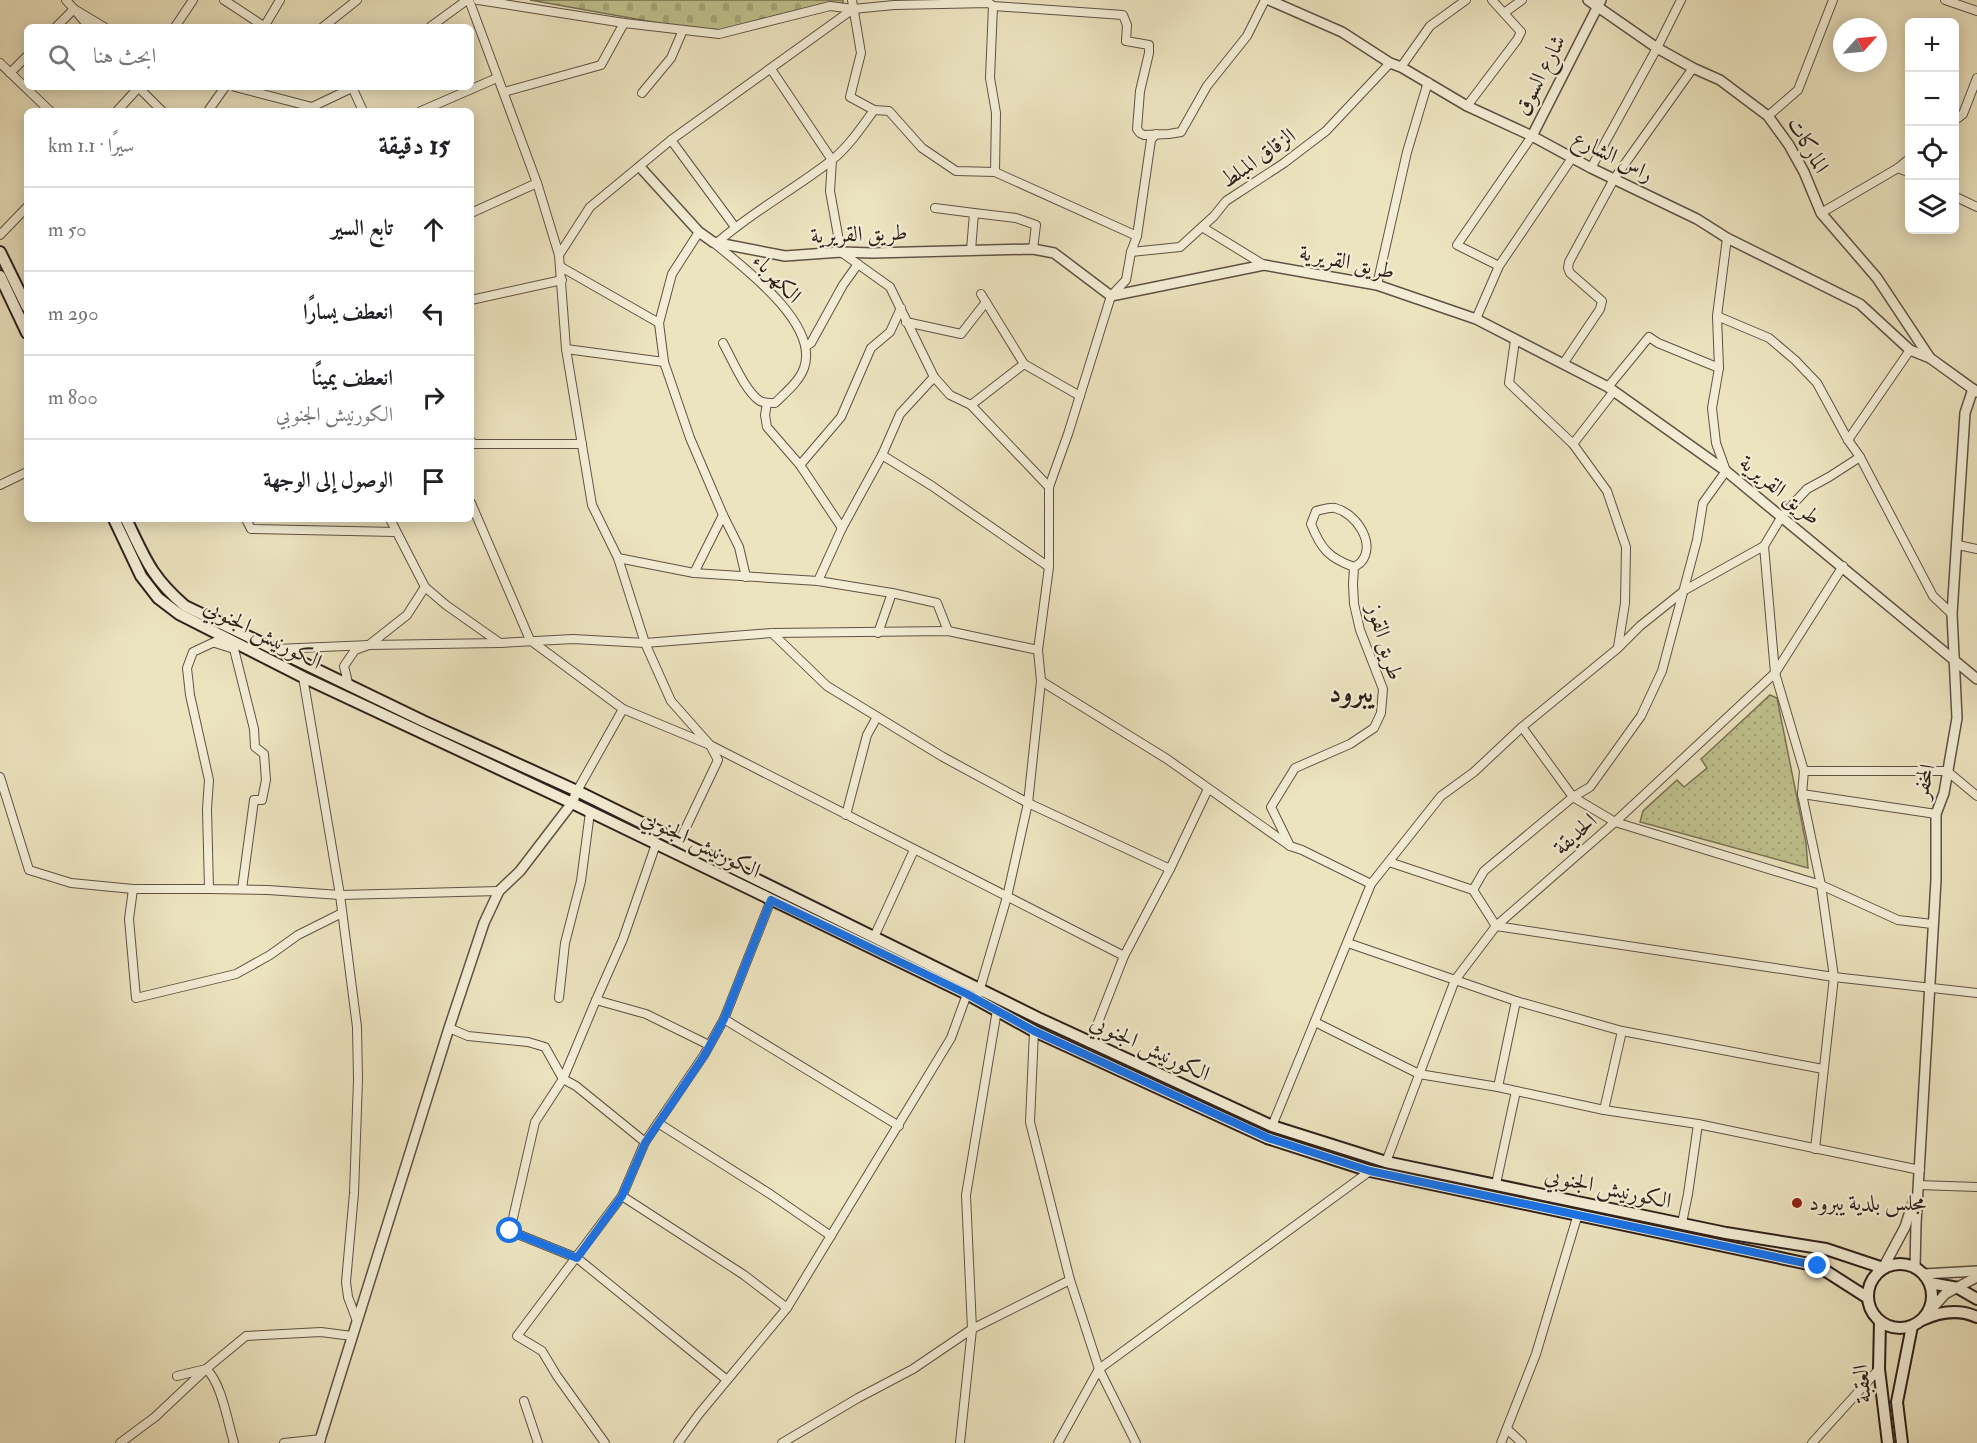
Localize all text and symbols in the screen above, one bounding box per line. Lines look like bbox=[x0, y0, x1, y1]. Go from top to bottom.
north arrow bbox=[1833, 18, 1887, 72]
map controls bbox=[1905, 18, 1959, 234]
button: + bbox=[1905, 18, 1959, 72]
search box bbox=[24, 24, 474, 90]
street label: شارع السوق bbox=[1508, 30, 1576, 122]
icon: search bbox=[45, 41, 78, 74]
text: ابحث هنا bbox=[93, 42, 156, 70]
button: − bbox=[1905, 72, 1959, 126]
street label: الماركات bbox=[1781, 112, 1835, 178]
street label: الزقاق المبلط bbox=[1215, 122, 1301, 194]
street label: راس الشارع bbox=[1566, 124, 1658, 192]
button: locate bbox=[1905, 126, 1959, 180]
text: 15 دقيقة bbox=[378, 130, 450, 162]
text: سيرًا · 1.1 km bbox=[48, 133, 134, 158]
button: layers bbox=[1905, 180, 1959, 234]
icon: ahead bbox=[417, 213, 450, 246]
text: تابع السير bbox=[331, 214, 393, 242]
text: 50 m bbox=[48, 217, 87, 242]
street label: طريق القريرية bbox=[810, 218, 908, 250]
street label: طريق القريرية bbox=[1297, 238, 1397, 286]
street label: الكهرباء bbox=[746, 247, 808, 309]
icon: left bbox=[417, 297, 450, 330]
text: انعطف يسارًا bbox=[303, 298, 393, 326]
text: 290 m bbox=[48, 301, 98, 326]
text: انعطف يمينًا bbox=[312, 364, 393, 392]
icon: right bbox=[417, 381, 450, 414]
text: 800 m bbox=[48, 385, 98, 410]
text: الكورنيش الجنوبي bbox=[276, 402, 393, 427]
street label: طريق القريرية bbox=[1734, 449, 1826, 531]
icon: arrive bbox=[417, 465, 450, 498]
text: الوصول إلى الوجهة bbox=[263, 466, 393, 494]
street label: الكورنيش الجنوبي bbox=[197, 592, 327, 679]
street label: طريق القوز bbox=[1360, 599, 1410, 683]
district label: يبرود bbox=[1329, 676, 1375, 711]
street label: المخفر bbox=[1906, 761, 1942, 803]
street label: الكورنيش الجنوبي bbox=[635, 803, 765, 888]
street label: الحديقة bbox=[1547, 807, 1603, 861]
street label: الكورنيش الجنوبي bbox=[1084, 1008, 1214, 1092]
street label: الكورنيش الجنوبي bbox=[1541, 1161, 1674, 1219]
place label: مجلس بلدية يبرود bbox=[1809, 1189, 1927, 1218]
marker: مجلس بلدية يبرود bbox=[1790, 1196, 1804, 1210]
route start bbox=[496, 1217, 522, 1243]
route end bbox=[1804, 1252, 1830, 1278]
street label: العقبة bbox=[1846, 1364, 1878, 1404]

